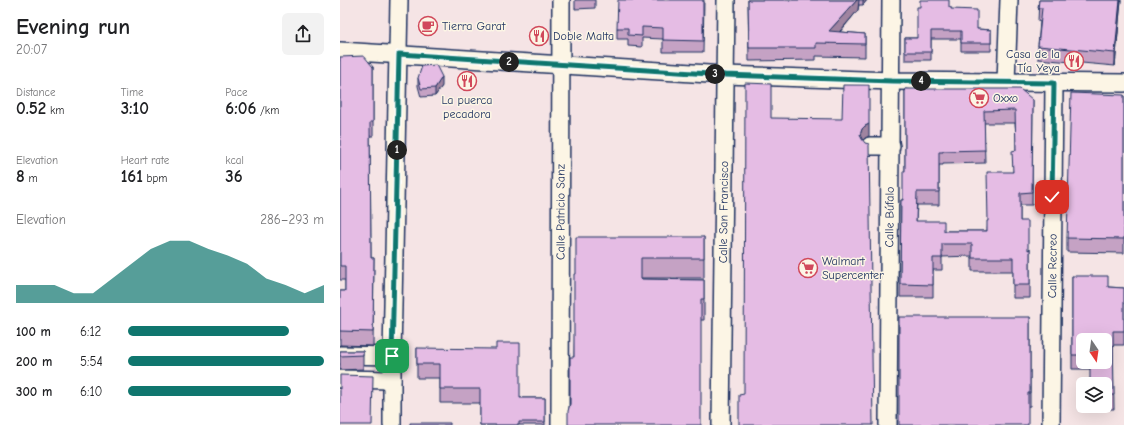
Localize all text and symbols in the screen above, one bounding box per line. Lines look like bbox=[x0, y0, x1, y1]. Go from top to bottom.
button: share bbox=[282, 13, 324, 55]
text: Evening run bbox=[16, 14, 130, 40]
cafe icon: Tierra Garat bbox=[417, 15, 439, 37]
place label: Tierra Garat bbox=[442, 19, 506, 33]
restaurant icon: Doble Malta bbox=[528, 25, 550, 47]
place label: Doble Malta bbox=[553, 29, 614, 43]
text: 20:07 bbox=[16, 42, 47, 57]
place label: Casa de la Tía Yeya bbox=[1006, 47, 1060, 75]
restaurant icon: Casa de la Tía Yeya bbox=[1063, 50, 1085, 72]
pin: 2 bbox=[499, 52, 519, 72]
text: 2 bbox=[506, 55, 512, 68]
pin: 3 bbox=[705, 64, 725, 84]
text: 3 bbox=[712, 67, 718, 80]
restaurant icon: La puerca pecadora bbox=[456, 70, 478, 92]
pin: 4 bbox=[911, 71, 931, 91]
text: 4 bbox=[918, 74, 924, 87]
text: Distance bbox=[16, 86, 55, 99]
text: Time bbox=[121, 86, 144, 99]
text: Pace bbox=[225, 86, 248, 99]
supermarket icon: Oxxo bbox=[968, 87, 990, 109]
place label: Oxxo bbox=[993, 91, 1018, 105]
place label: La puerca pecadora bbox=[442, 93, 492, 121]
text: 0.52 bbox=[16, 99, 46, 118]
text: 3:10 bbox=[121, 99, 149, 118]
text: 6:06 bbox=[225, 99, 256, 118]
text: km bbox=[46, 104, 64, 117]
text: /km bbox=[256, 104, 279, 117]
pin: 1 bbox=[387, 140, 407, 160]
text: 1 bbox=[395, 143, 399, 156]
text: Elevation bbox=[16, 154, 58, 167]
text: Heart rate bbox=[121, 154, 169, 167]
text: kcal bbox=[225, 154, 244, 167]
street label: Calle San Francisco bbox=[716, 161, 731, 263]
street label: Calle Patricio Sanz bbox=[553, 163, 568, 260]
text: 8 bbox=[16, 167, 25, 186]
text: 161 bbox=[121, 167, 143, 186]
text: 36 bbox=[225, 167, 243, 186]
text: m bbox=[25, 172, 38, 185]
text: bpm bbox=[143, 172, 167, 185]
pin bbox=[1035, 180, 1069, 214]
icon: check bbox=[1041, 186, 1063, 208]
street label: Calle Búfalo bbox=[882, 187, 897, 247]
text: Elevation bbox=[16, 212, 66, 227]
text: 286–293 m bbox=[260, 212, 324, 227]
street label: Calle Recreo bbox=[1045, 234, 1060, 298]
place label: Walmart Supercenter bbox=[822, 254, 884, 282]
supermarket icon: Walmart Supercenter bbox=[797, 257, 819, 279]
text: 100 m bbox=[16, 324, 51, 339]
text: 6:12 bbox=[80, 324, 101, 339]
north arrow bbox=[1076, 333, 1112, 369]
map controls bbox=[1076, 333, 1112, 413]
pin bbox=[375, 339, 409, 373]
icon: arrive bbox=[381, 345, 403, 367]
text: 200 m bbox=[16, 354, 52, 369]
text: 5:54 bbox=[80, 354, 103, 369]
button: layers bbox=[1076, 377, 1112, 413]
text: 300 m bbox=[16, 384, 52, 399]
text: 6:10 bbox=[80, 384, 102, 399]

